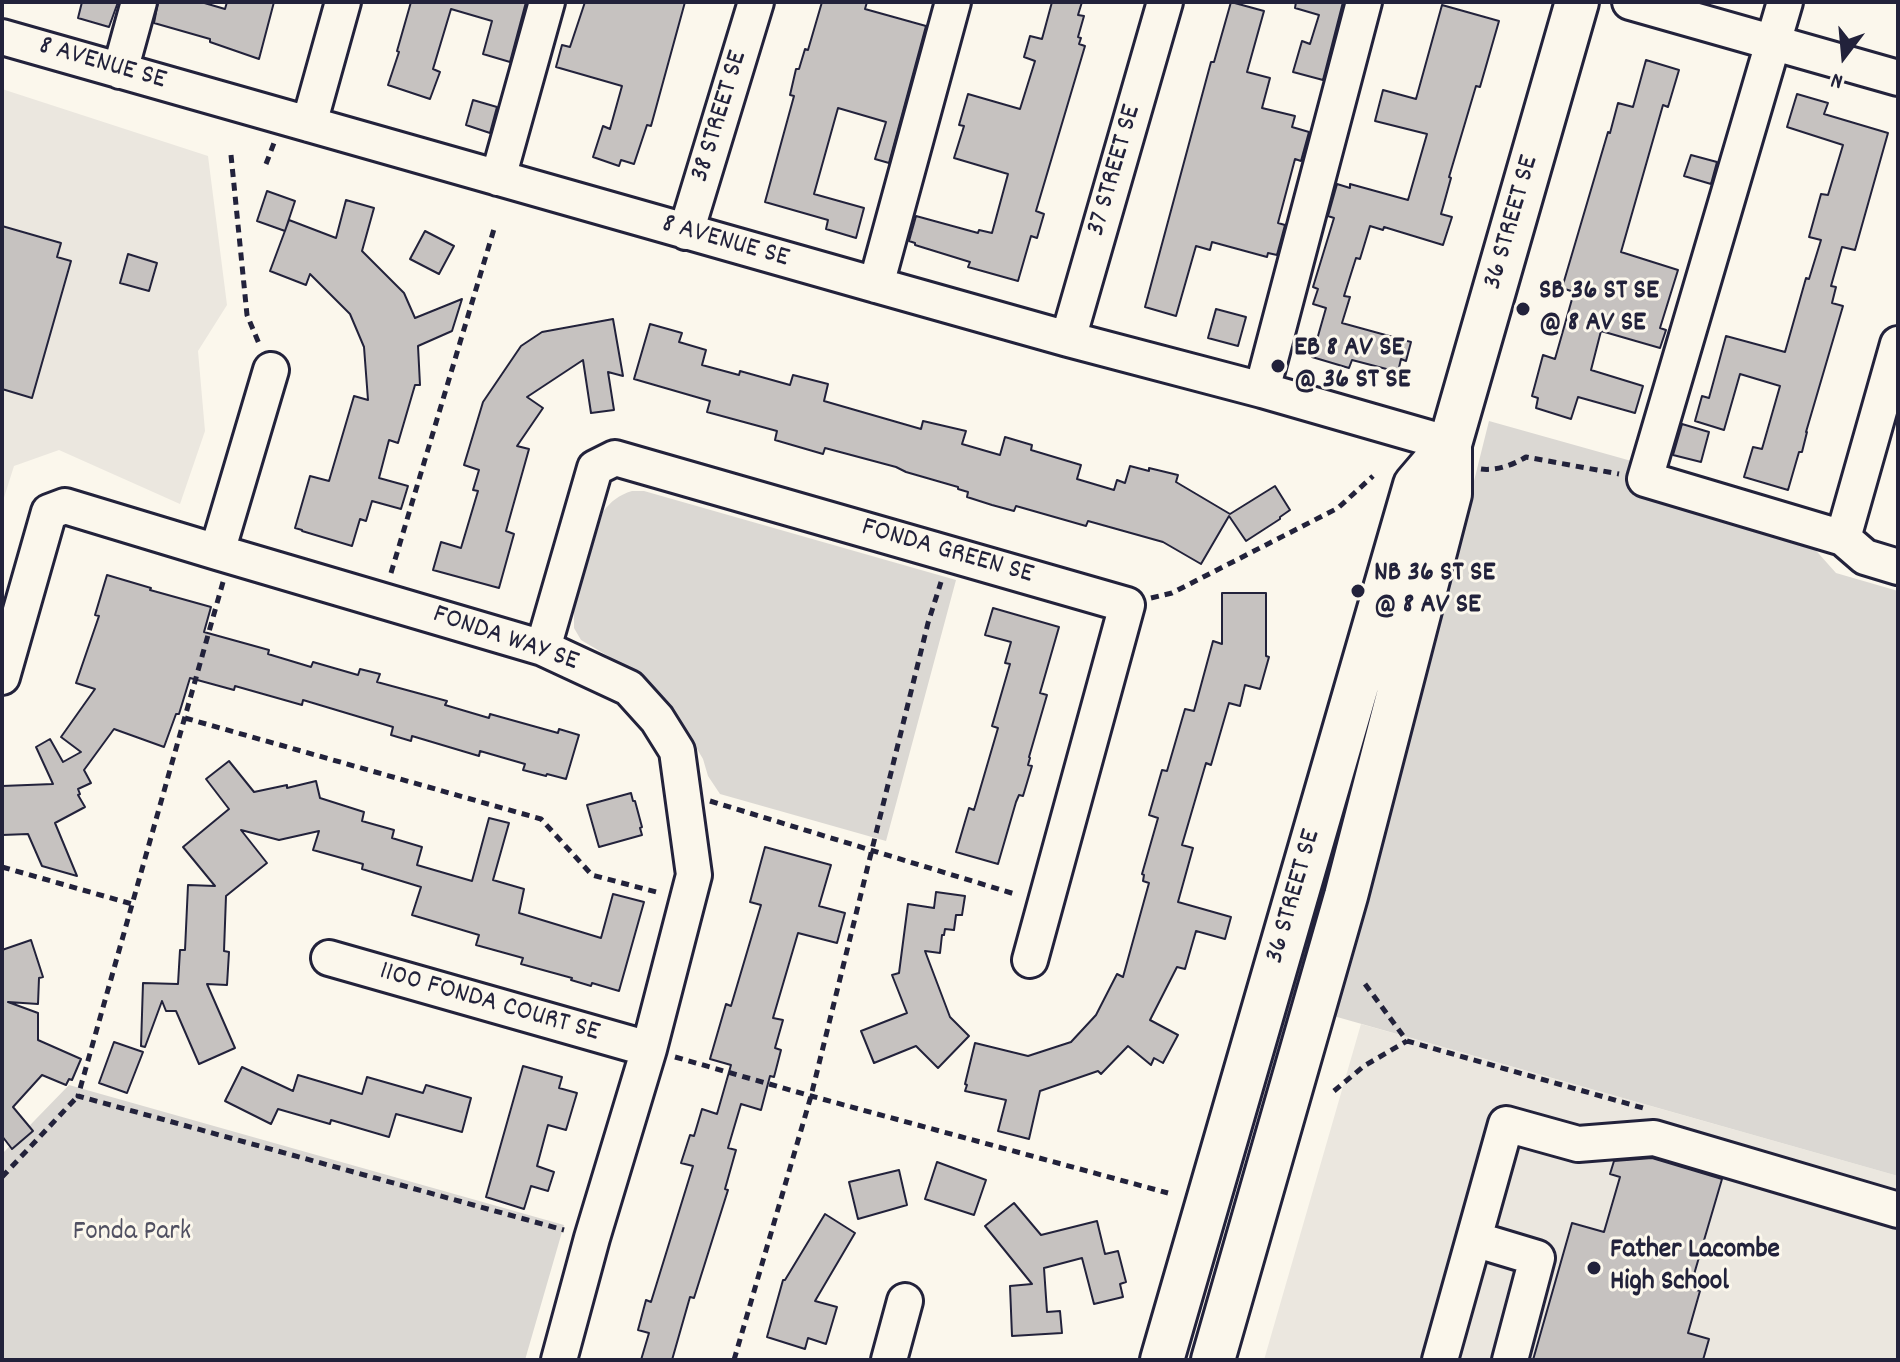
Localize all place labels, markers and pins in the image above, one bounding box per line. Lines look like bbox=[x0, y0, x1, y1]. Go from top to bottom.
place label: SB 36 ST SE @ 8 AV SE bbox=[1539, 276, 1659, 342]
marker: SB 36 ST SE @ 8 AV SE bbox=[1514, 300, 1532, 318]
place label: EB 8 AV SE @ 36 ST SE bbox=[1294, 333, 1410, 399]
marker: EB 8 AV SE @ 36 ST SE bbox=[1269, 357, 1287, 375]
place label: NB 36 ST SE @ 8 AV SE bbox=[1374, 558, 1495, 624]
marker: NB 36 ST SE @ 8 AV SE bbox=[1349, 582, 1367, 600]
place label: Father Lacombe High School bbox=[1610, 1235, 1780, 1301]
marker: Father Lacombe High School bbox=[1585, 1259, 1603, 1277]

